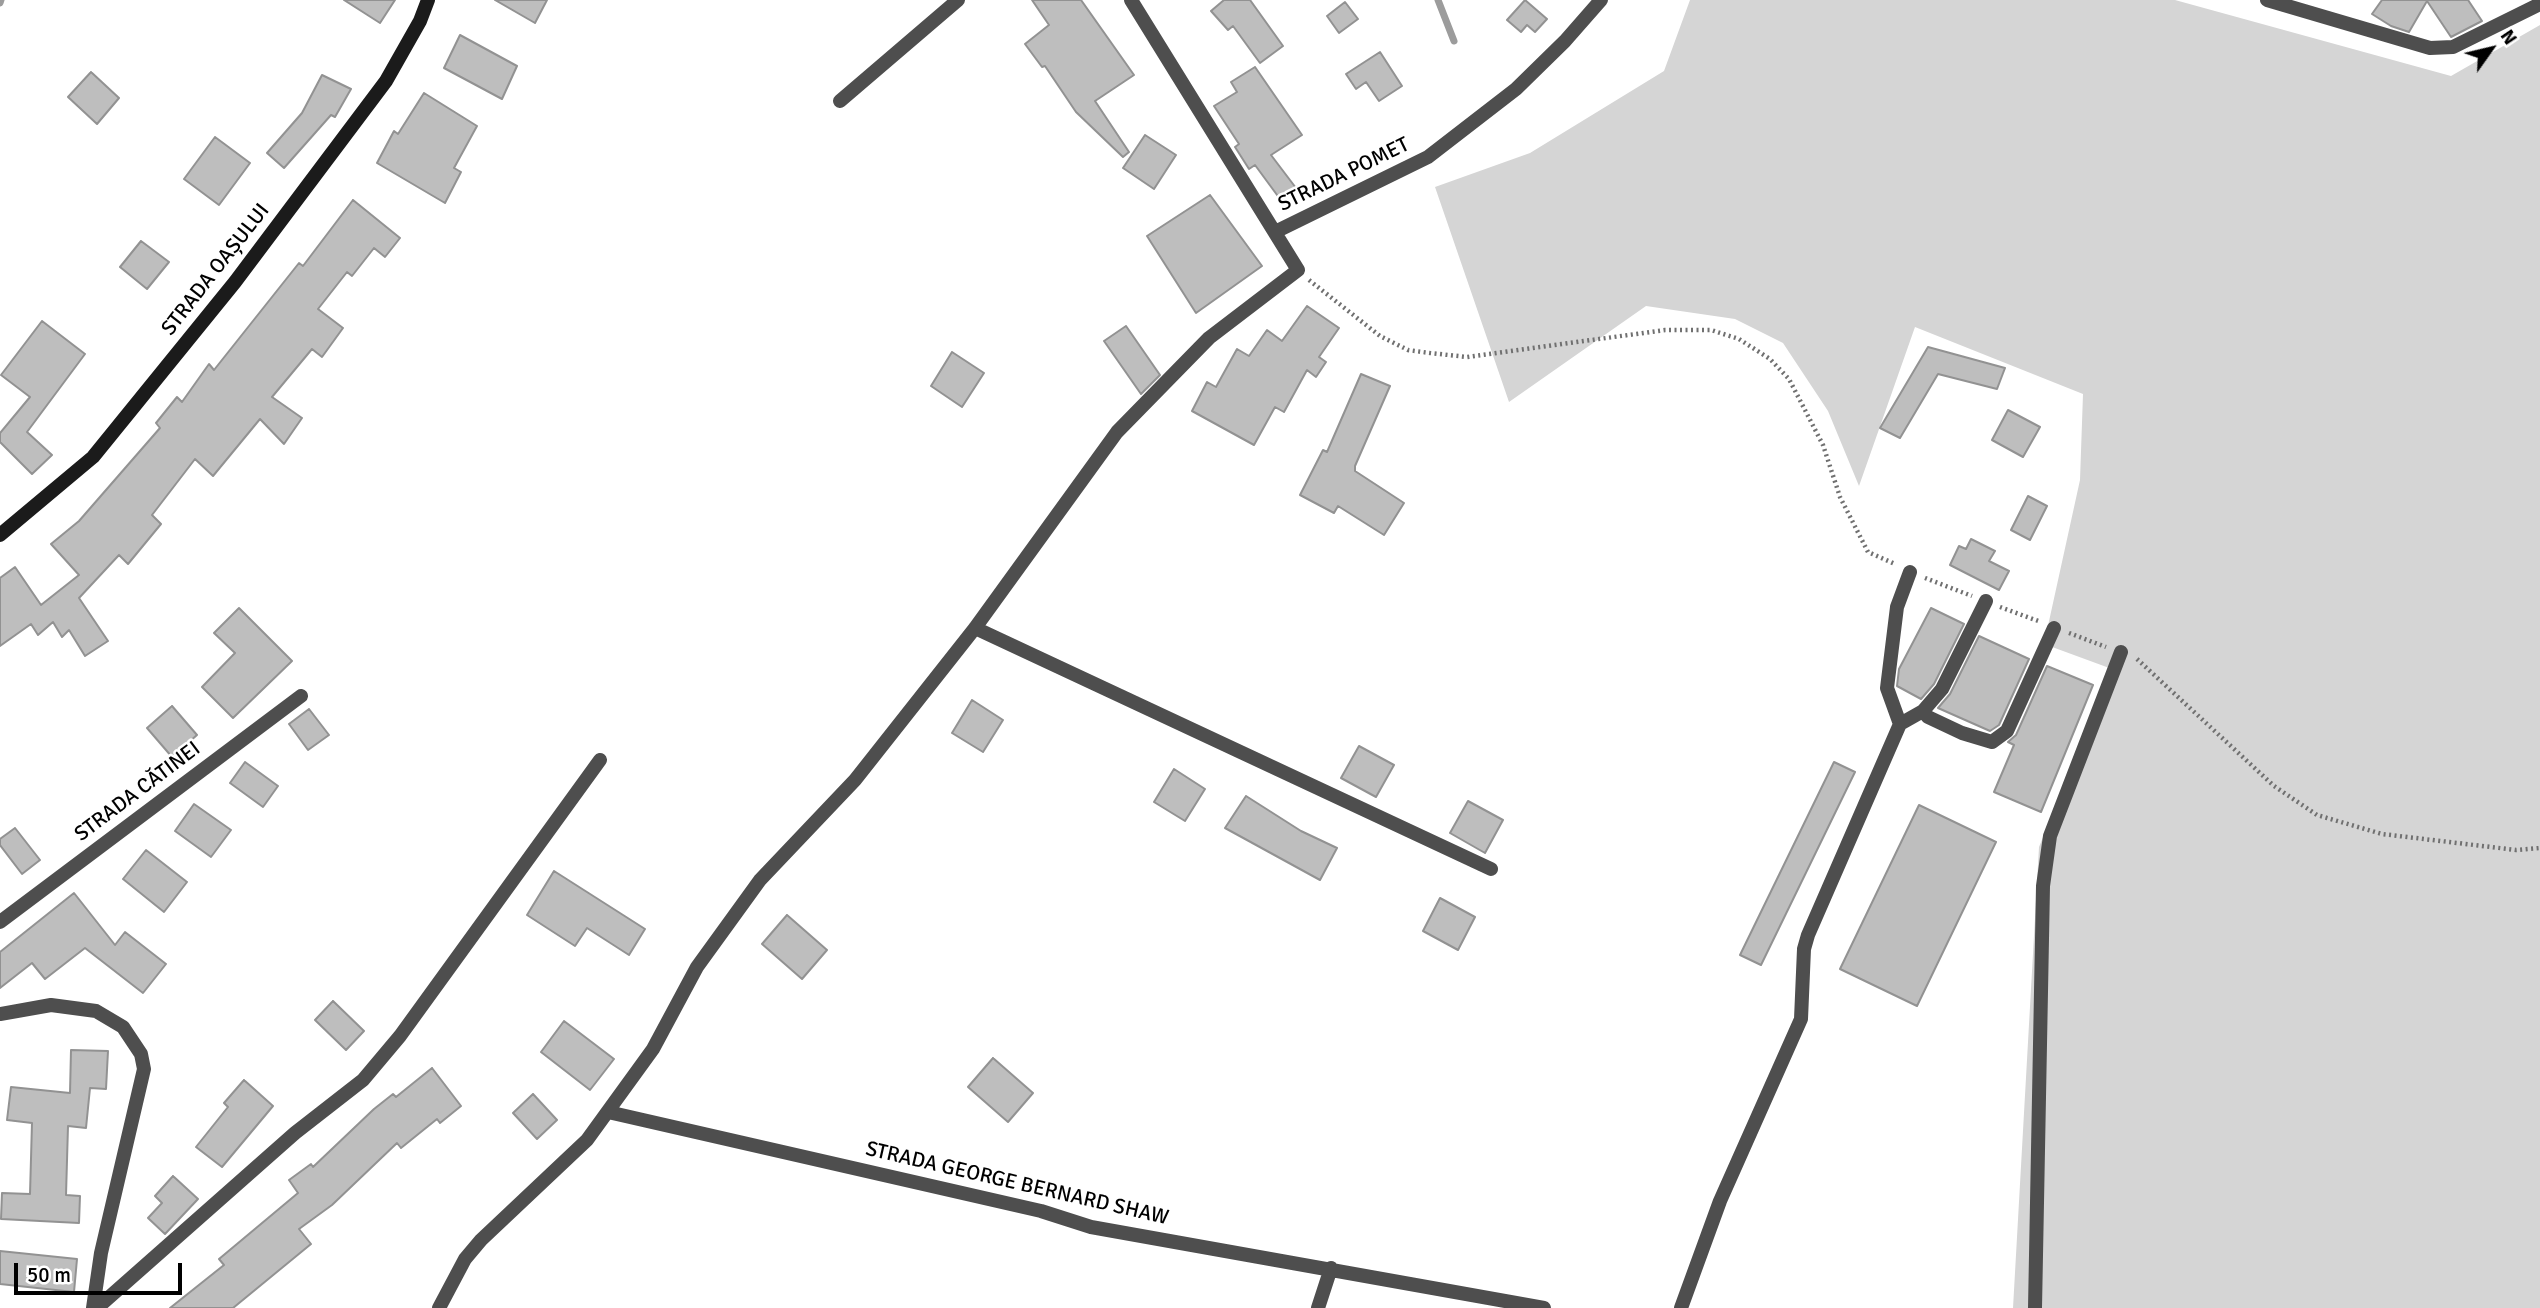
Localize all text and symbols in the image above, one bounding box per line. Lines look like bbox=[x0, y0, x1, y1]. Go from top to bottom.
north arrow bbox=[2456, 14, 2526, 84]
text: N bbox=[2495, 25, 2522, 49]
street label: STRADA POMET bbox=[1274, 132, 1414, 218]
street label: STRADA OAȘULUI bbox=[157, 199, 275, 341]
street label: STRADA CĂTINEI bbox=[70, 737, 206, 847]
street label: STRADA GEORGE BERNARD SHAW bbox=[863, 1137, 1171, 1231]
scale bar bbox=[18, 1248, 186, 1292]
text: 50 m bbox=[27, 1262, 71, 1288]

